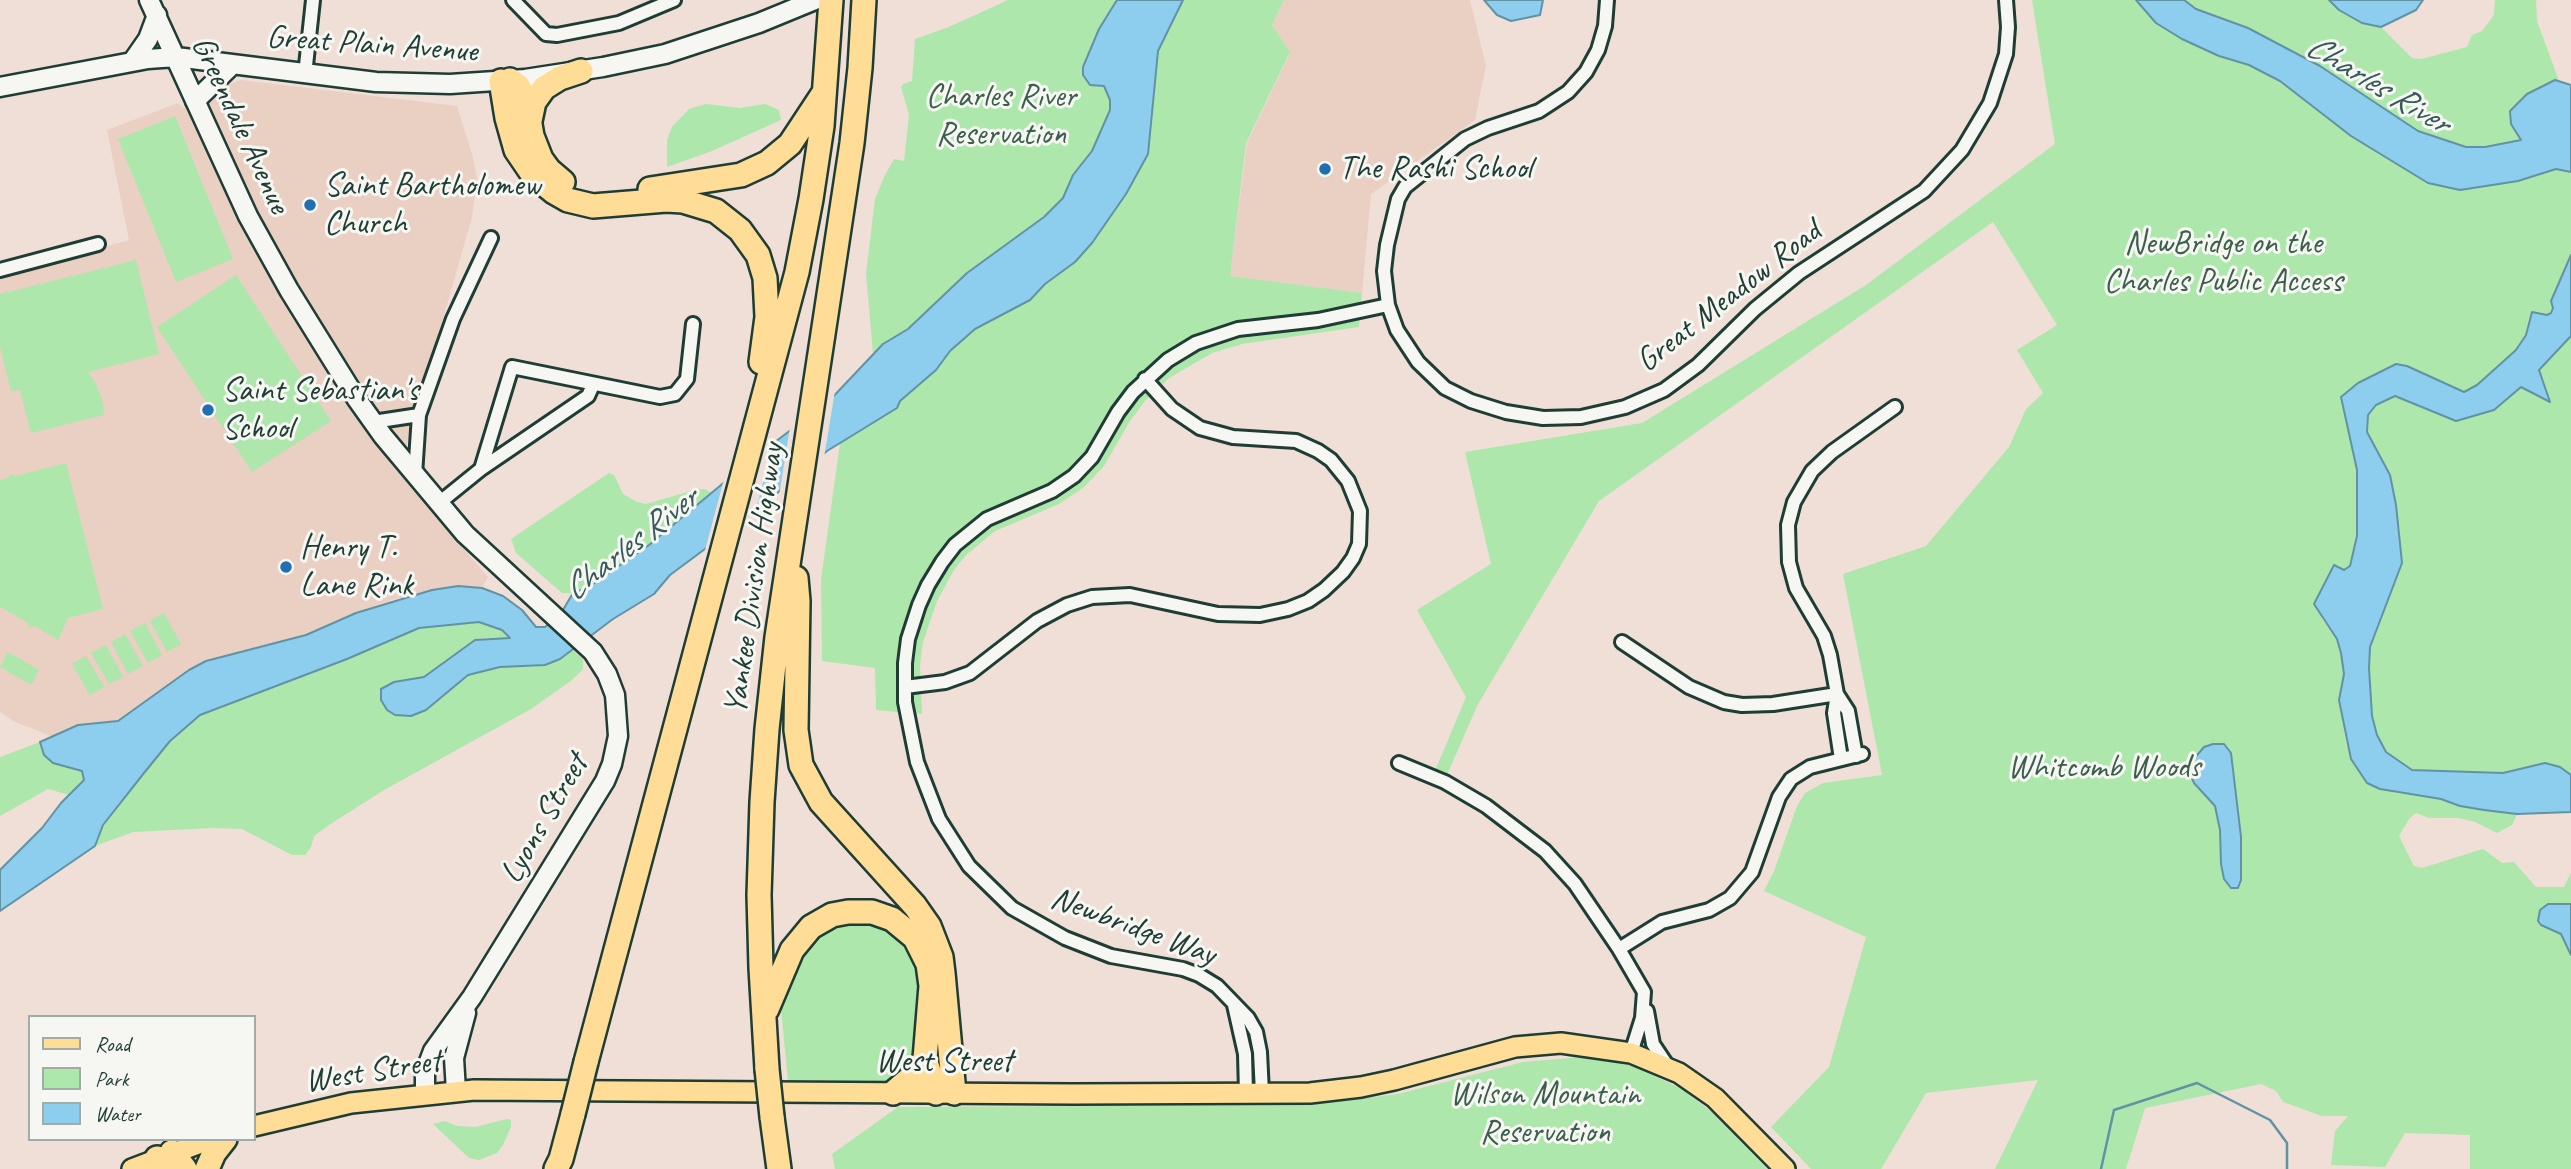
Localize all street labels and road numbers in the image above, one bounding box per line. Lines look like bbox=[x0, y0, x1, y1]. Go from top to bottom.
street label: Great Plain Avenue bbox=[265, 18, 479, 72]
street label: Greendale Avenue bbox=[182, 30, 298, 220]
street label: Great Meadow Road bbox=[1629, 213, 1829, 381]
street label: Yankee Division Highway bbox=[716, 441, 794, 717]
street label: Lyons Street bbox=[492, 747, 598, 891]
street label: Newbridge Way bbox=[1045, 879, 1221, 975]
street label: West Street bbox=[302, 1042, 444, 1102]
street label: West Street bbox=[876, 1042, 1012, 1082]

